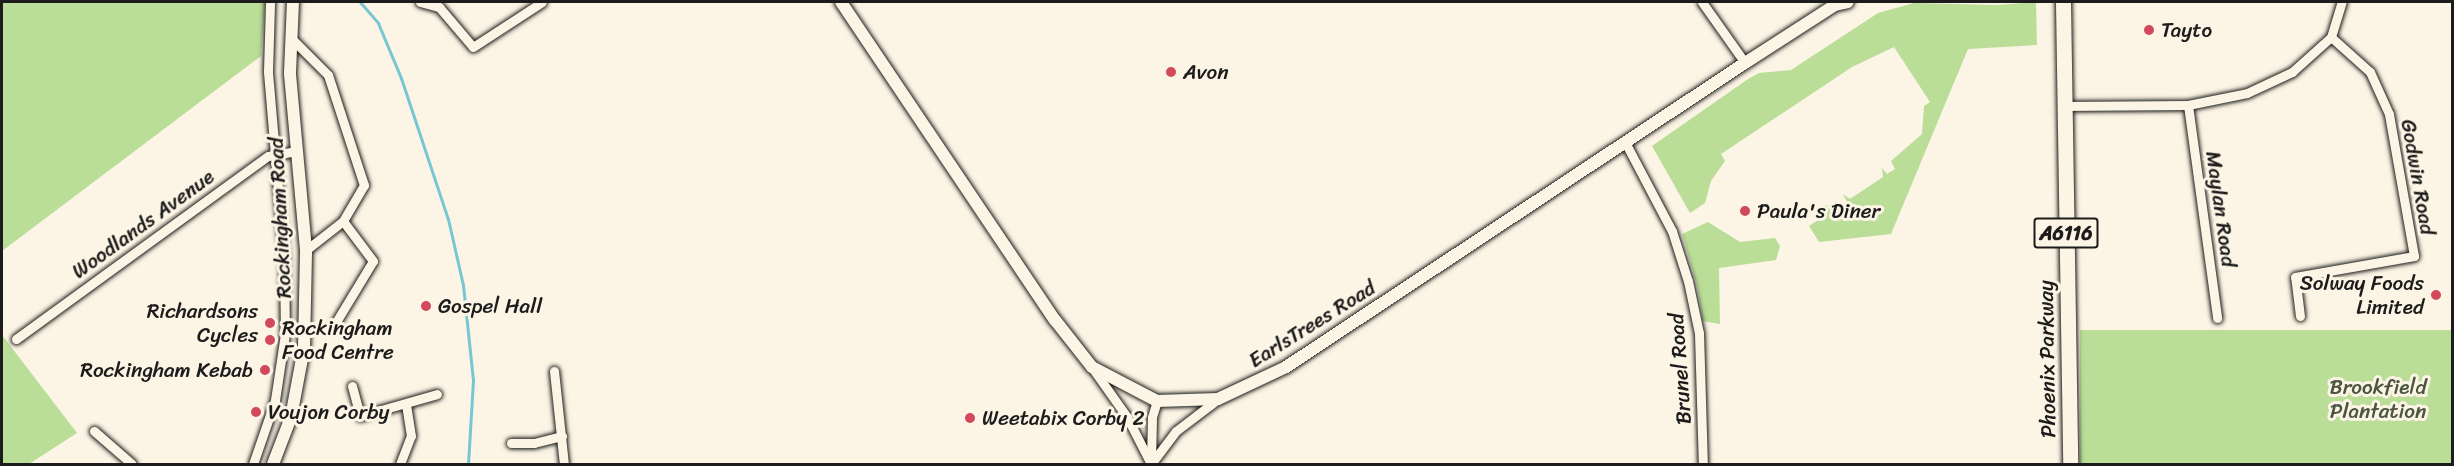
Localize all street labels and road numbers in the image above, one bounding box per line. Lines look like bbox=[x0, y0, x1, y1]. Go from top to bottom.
street label: Godwin Road bbox=[2395, 117, 2441, 237]
street label: Rockingham Road bbox=[263, 137, 297, 299]
street label: Maylan Road bbox=[2200, 149, 2242, 269]
street label: Woodlands Avenue bbox=[67, 164, 219, 284]
road number: A6116 bbox=[2033, 216, 2099, 250]
street label: EarlsTrees Road bbox=[1244, 275, 1380, 373]
street label: Phoenix Parkway bbox=[2033, 280, 2061, 438]
street label: Brunel Road bbox=[1664, 312, 1696, 426]

